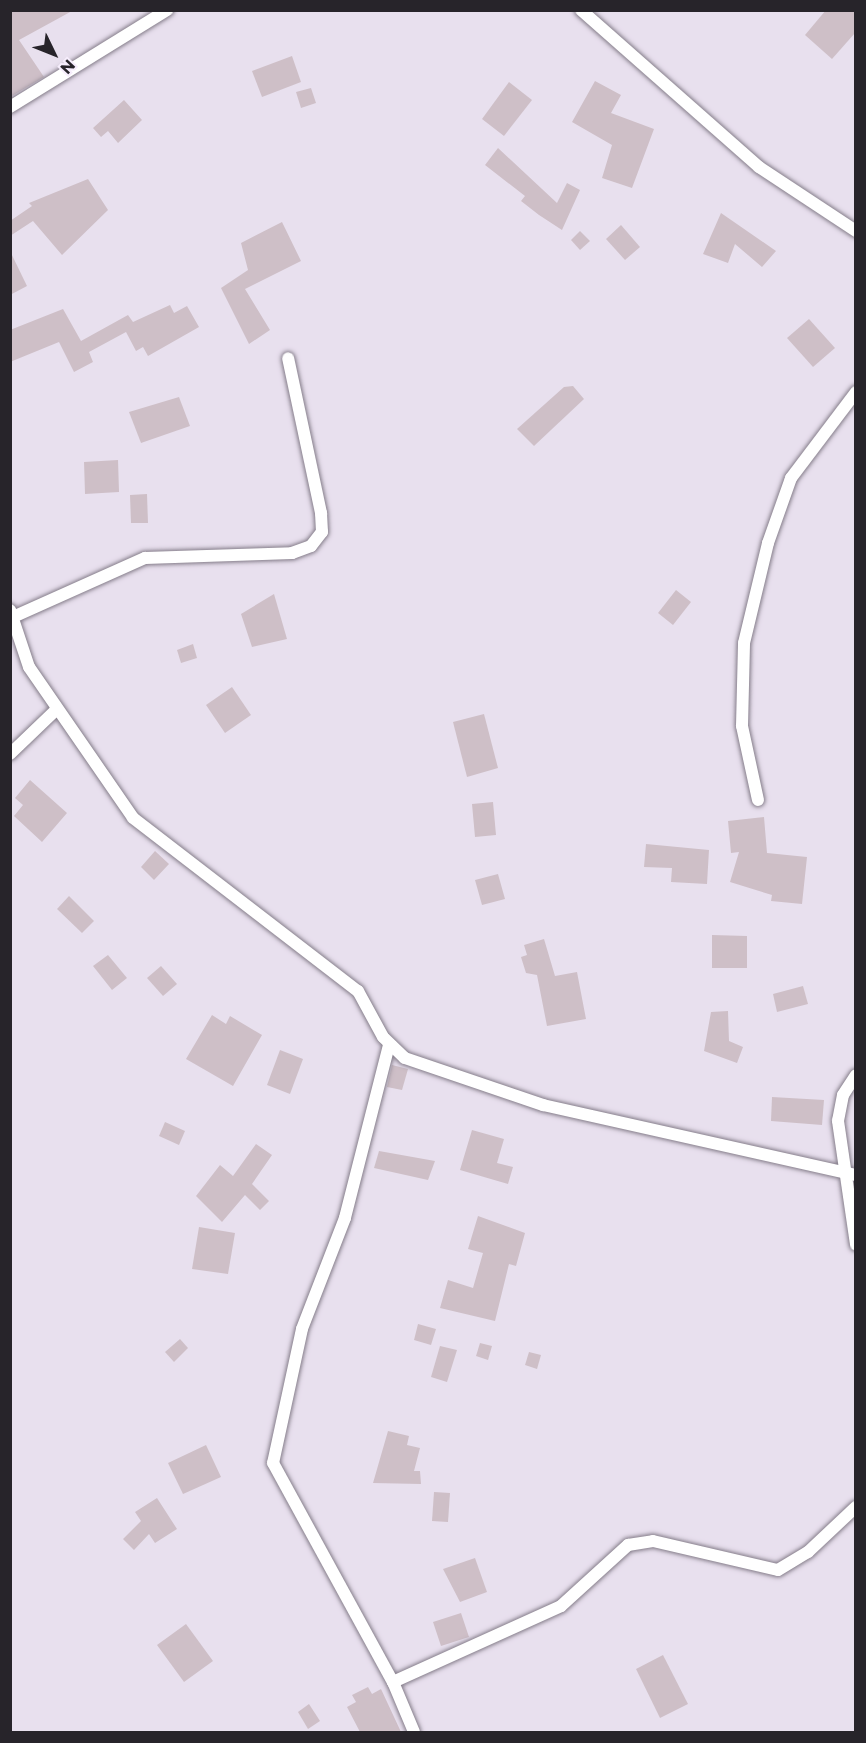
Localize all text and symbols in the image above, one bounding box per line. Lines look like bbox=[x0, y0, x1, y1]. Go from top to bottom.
north arrow bbox=[24, 24, 84, 84]
text: N bbox=[56, 55, 79, 78]

